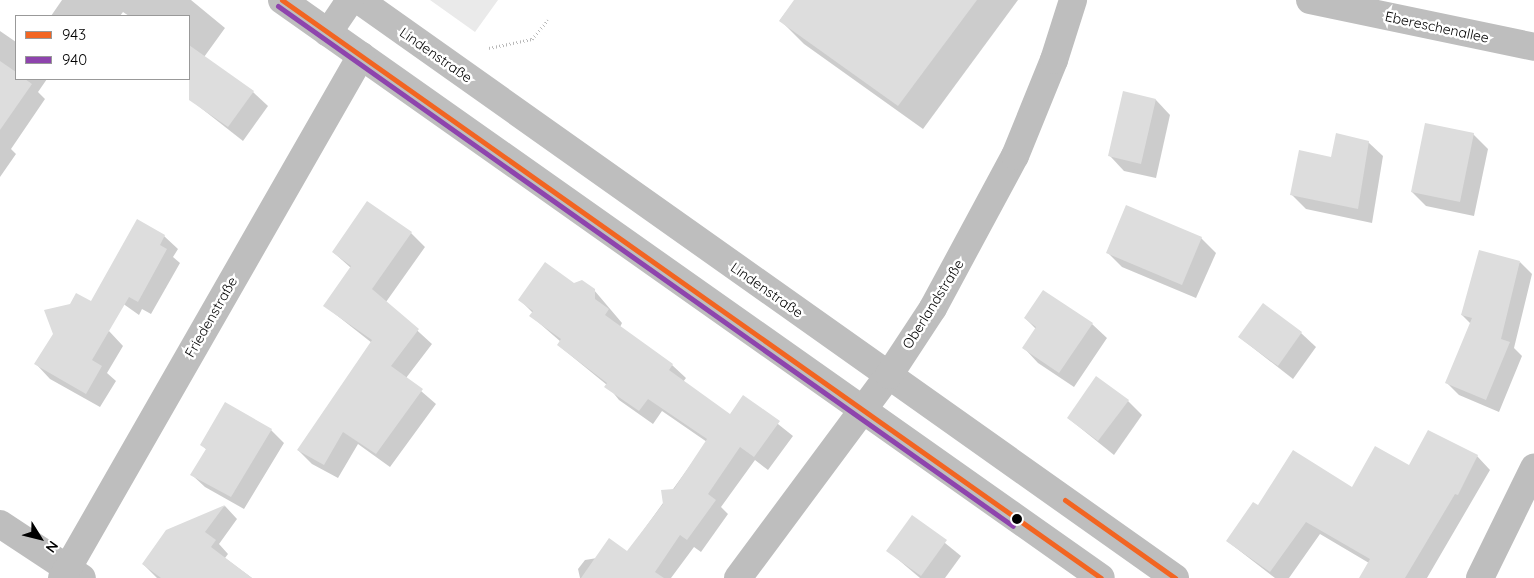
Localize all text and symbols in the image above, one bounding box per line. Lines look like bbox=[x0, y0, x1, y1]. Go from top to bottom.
street label: Ebereschenallee bbox=[1384, 8, 1490, 46]
legend bbox=[15, 15, 190, 80]
street label: Lindenstraße bbox=[397, 24, 475, 86]
text: 943 bbox=[62, 25, 86, 44]
text: 940 bbox=[62, 50, 87, 69]
street label: Oberlandstraße bbox=[899, 256, 967, 352]
street label: Lindenstraße bbox=[728, 259, 806, 321]
street label: Friedenstraße bbox=[181, 274, 241, 360]
north arrow bbox=[15, 513, 65, 563]
unlabelled marker bbox=[1012, 514, 1022, 524]
text: N bbox=[42, 537, 62, 556]

